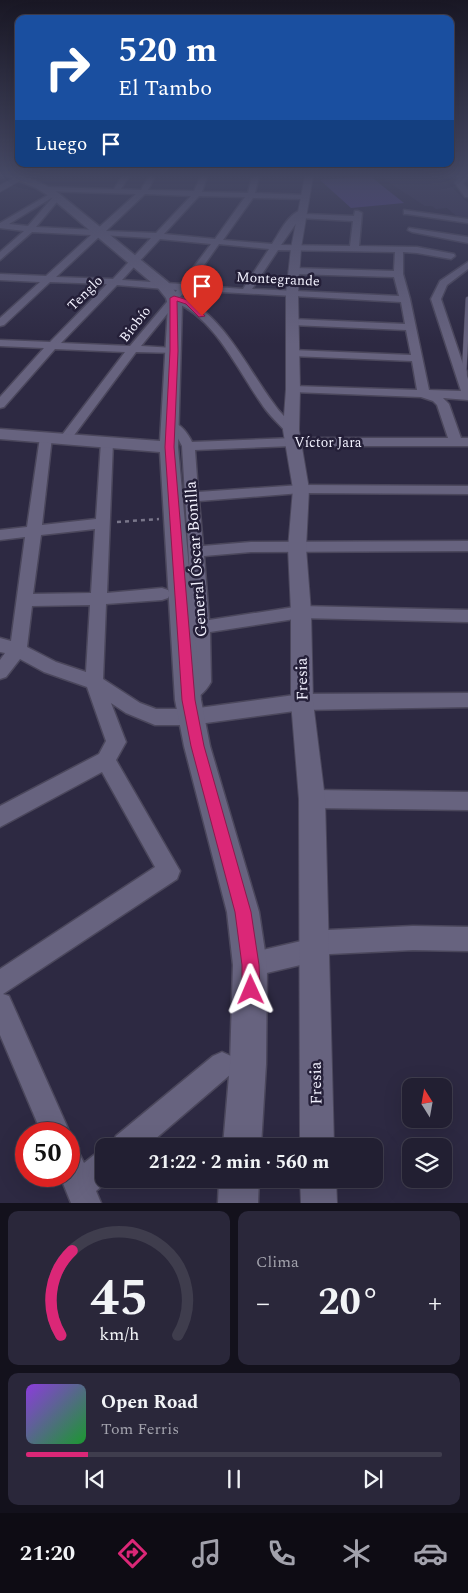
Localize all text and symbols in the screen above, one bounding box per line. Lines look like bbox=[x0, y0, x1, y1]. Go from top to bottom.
text: 520 m bbox=[118, 24, 217, 77]
icon: right bbox=[35, 35, 100, 100]
text: El Tambo bbox=[118, 72, 212, 105]
text: Luego bbox=[35, 130, 87, 159]
icon: arrive bbox=[97, 130, 125, 158]
pin bbox=[181, 265, 223, 316]
street label: Montegrande bbox=[236, 266, 321, 292]
street label: Tenglo bbox=[62, 270, 108, 316]
icon: arrive bbox=[188, 272, 216, 300]
street label: Biobío bbox=[114, 301, 156, 347]
street label: Víctor Jara bbox=[294, 432, 362, 453]
street label: General Óscar Bonilla bbox=[179, 480, 213, 638]
street label: Fresia bbox=[290, 657, 314, 701]
position arrow bbox=[224, 963, 276, 1015]
street label: Fresia bbox=[304, 1061, 328, 1105]
north arrow bbox=[402, 1078, 452, 1128]
map controls bbox=[402, 1078, 452, 1188]
speed limit sign: 50 bbox=[15, 1122, 80, 1187]
button: layers bbox=[402, 1138, 452, 1188]
text: 21:22 · 2 min · 560 m bbox=[149, 1148, 329, 1177]
text: Clima bbox=[256, 1250, 299, 1274]
text: 45 bbox=[90, 1259, 148, 1338]
text: 20° bbox=[318, 1274, 380, 1332]
text: − bbox=[256, 1282, 270, 1325]
text: + bbox=[428, 1282, 442, 1325]
text: km/h bbox=[99, 1321, 139, 1348]
text: Open Road bbox=[101, 1388, 198, 1417]
text: Tom Ferris bbox=[101, 1417, 179, 1441]
icon: previous bbox=[81, 1465, 109, 1493]
icon: pause bbox=[220, 1465, 248, 1493]
icon: next bbox=[359, 1465, 387, 1493]
icon: directions bbox=[115, 1536, 150, 1571]
icon: music bbox=[189, 1536, 224, 1571]
icon: phone bbox=[264, 1536, 299, 1571]
icon: climate bbox=[339, 1536, 374, 1571]
icon: car bbox=[413, 1536, 448, 1571]
text: 21:20 bbox=[20, 1537, 75, 1570]

